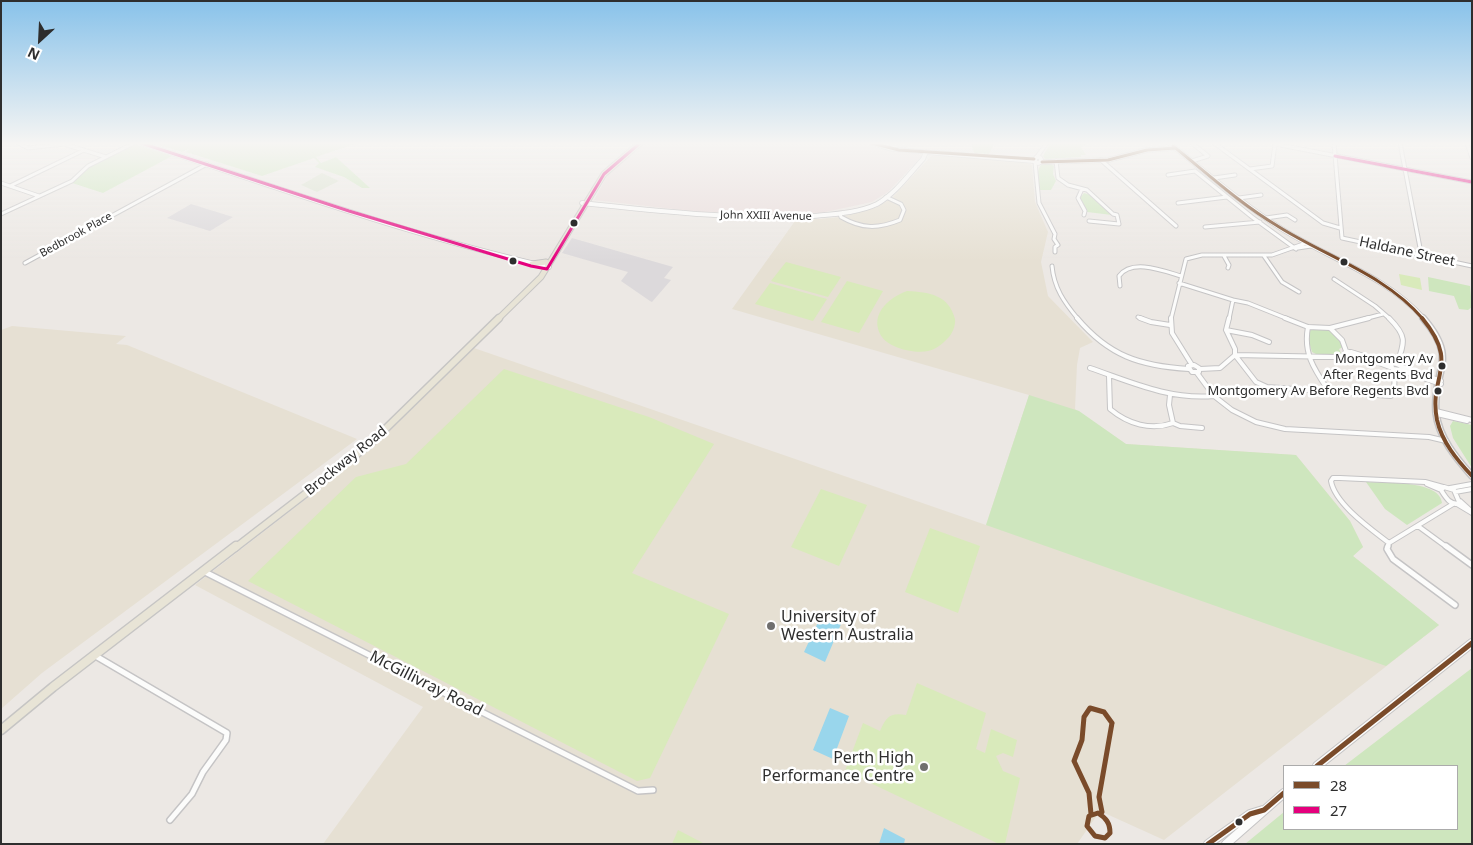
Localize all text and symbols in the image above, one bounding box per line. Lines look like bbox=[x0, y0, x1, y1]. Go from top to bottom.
north arrow bbox=[15, 15, 65, 65]
text: N bbox=[24, 43, 43, 65]
street label: John XXIII Avenue bbox=[720, 209, 812, 223]
street label: Bedbrook Place bbox=[38, 210, 114, 260]
unlabelled marker bbox=[569, 218, 579, 228]
street label: Haldane Street bbox=[1358, 234, 1456, 270]
unlabelled marker bbox=[508, 256, 518, 266]
unlabelled marker bbox=[1339, 257, 1349, 267]
place label: Montgomery Av After Regents Bvd bbox=[1323, 351, 1433, 382]
marker: Montgomery Av After Regents Bvd bbox=[1437, 361, 1447, 371]
place label: Montgomery Av Before Regents Bvd bbox=[1208, 383, 1429, 399]
marker: Montgomery Av Before Regents Bvd bbox=[1433, 386, 1443, 396]
street label: Brockway Road bbox=[302, 423, 390, 499]
place label: University of Western Australia bbox=[781, 607, 914, 645]
marker: University of Western Australia bbox=[765, 620, 777, 632]
street label: McGillivray Road bbox=[366, 647, 486, 721]
place label: Perth High Performance Centre bbox=[762, 748, 914, 786]
marker: Perth High Performance Centre bbox=[918, 761, 930, 773]
legend bbox=[1283, 765, 1458, 830]
text: 28 bbox=[1330, 775, 1347, 795]
text: 27 bbox=[1330, 800, 1347, 820]
unlabelled marker bbox=[1234, 817, 1244, 827]

